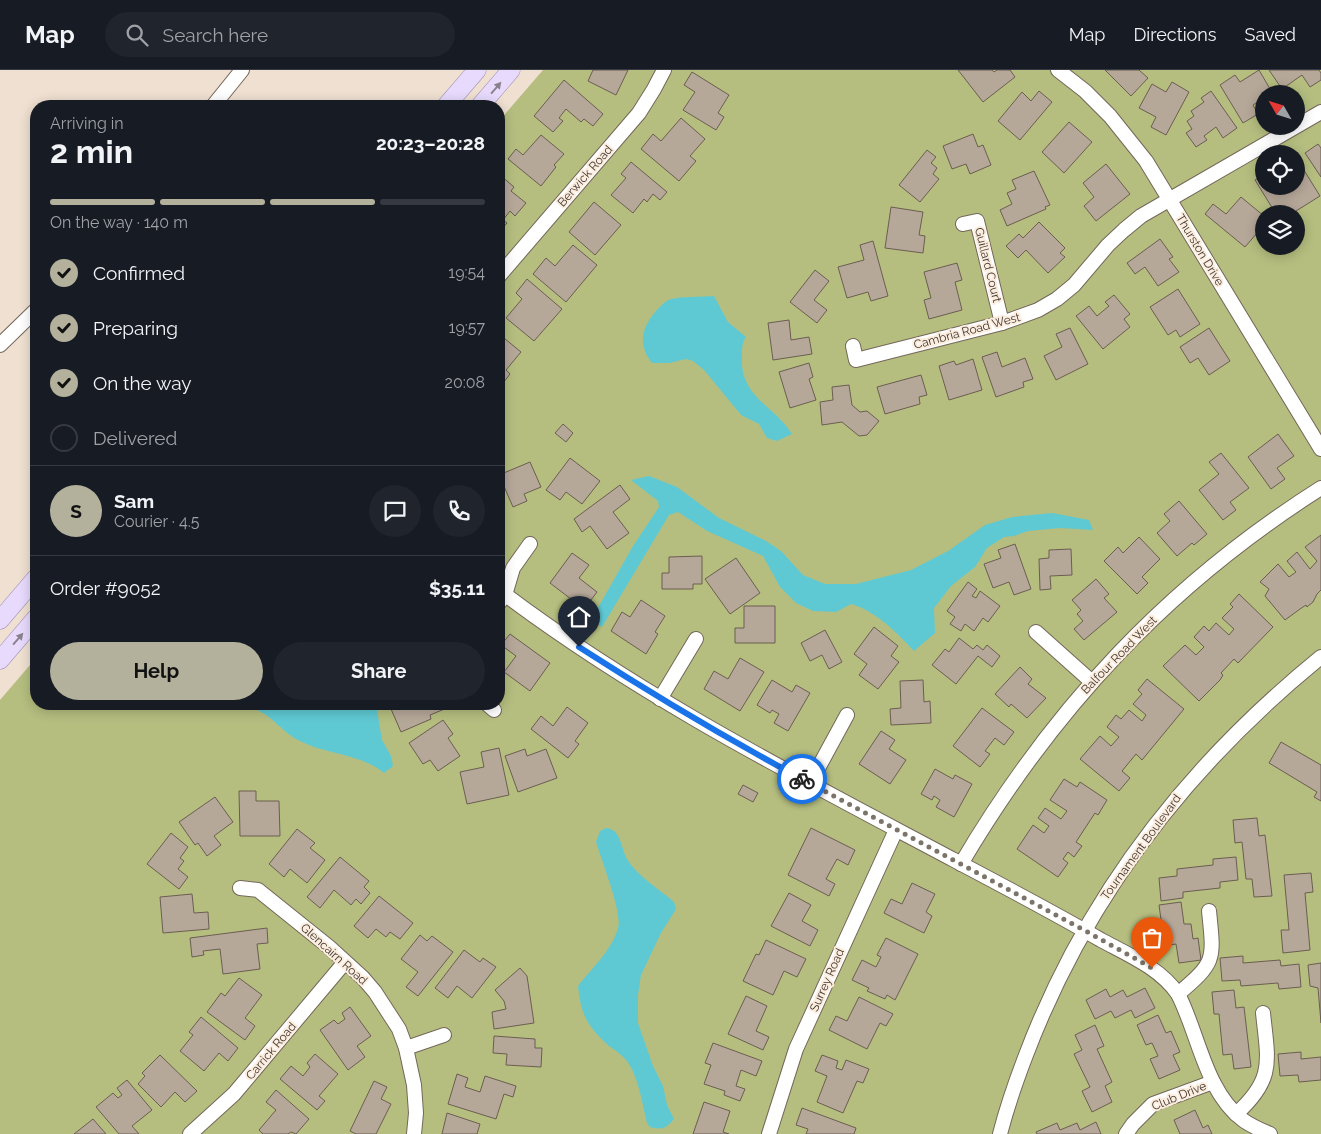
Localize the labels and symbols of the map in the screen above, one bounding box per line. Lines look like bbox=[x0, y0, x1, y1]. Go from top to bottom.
one-way arrow bbox=[490, 82, 501, 95]
north arrow bbox=[1255, 85, 1305, 135]
street label: Berwick Road bbox=[555, 143, 615, 209]
street label: Thurston Drive bbox=[1173, 212, 1227, 288]
street label: Guillard Court bbox=[972, 226, 1004, 304]
street label: Cambria Road West bbox=[912, 310, 1022, 352]
pin bbox=[558, 596, 600, 647]
street label: Balfour Road West bbox=[1078, 613, 1160, 697]
one-way arrow bbox=[12, 633, 23, 645]
courier bbox=[777, 754, 827, 804]
street label: Tournament Boulevard bbox=[1098, 792, 1184, 902]
pin bbox=[1131, 917, 1173, 968]
street label: Glencairn Road bbox=[298, 920, 370, 988]
street label: Surrey Road bbox=[807, 946, 847, 1014]
street label: Carrick Road bbox=[243, 1019, 299, 1083]
street label: Club Drive bbox=[1150, 1079, 1208, 1113]

